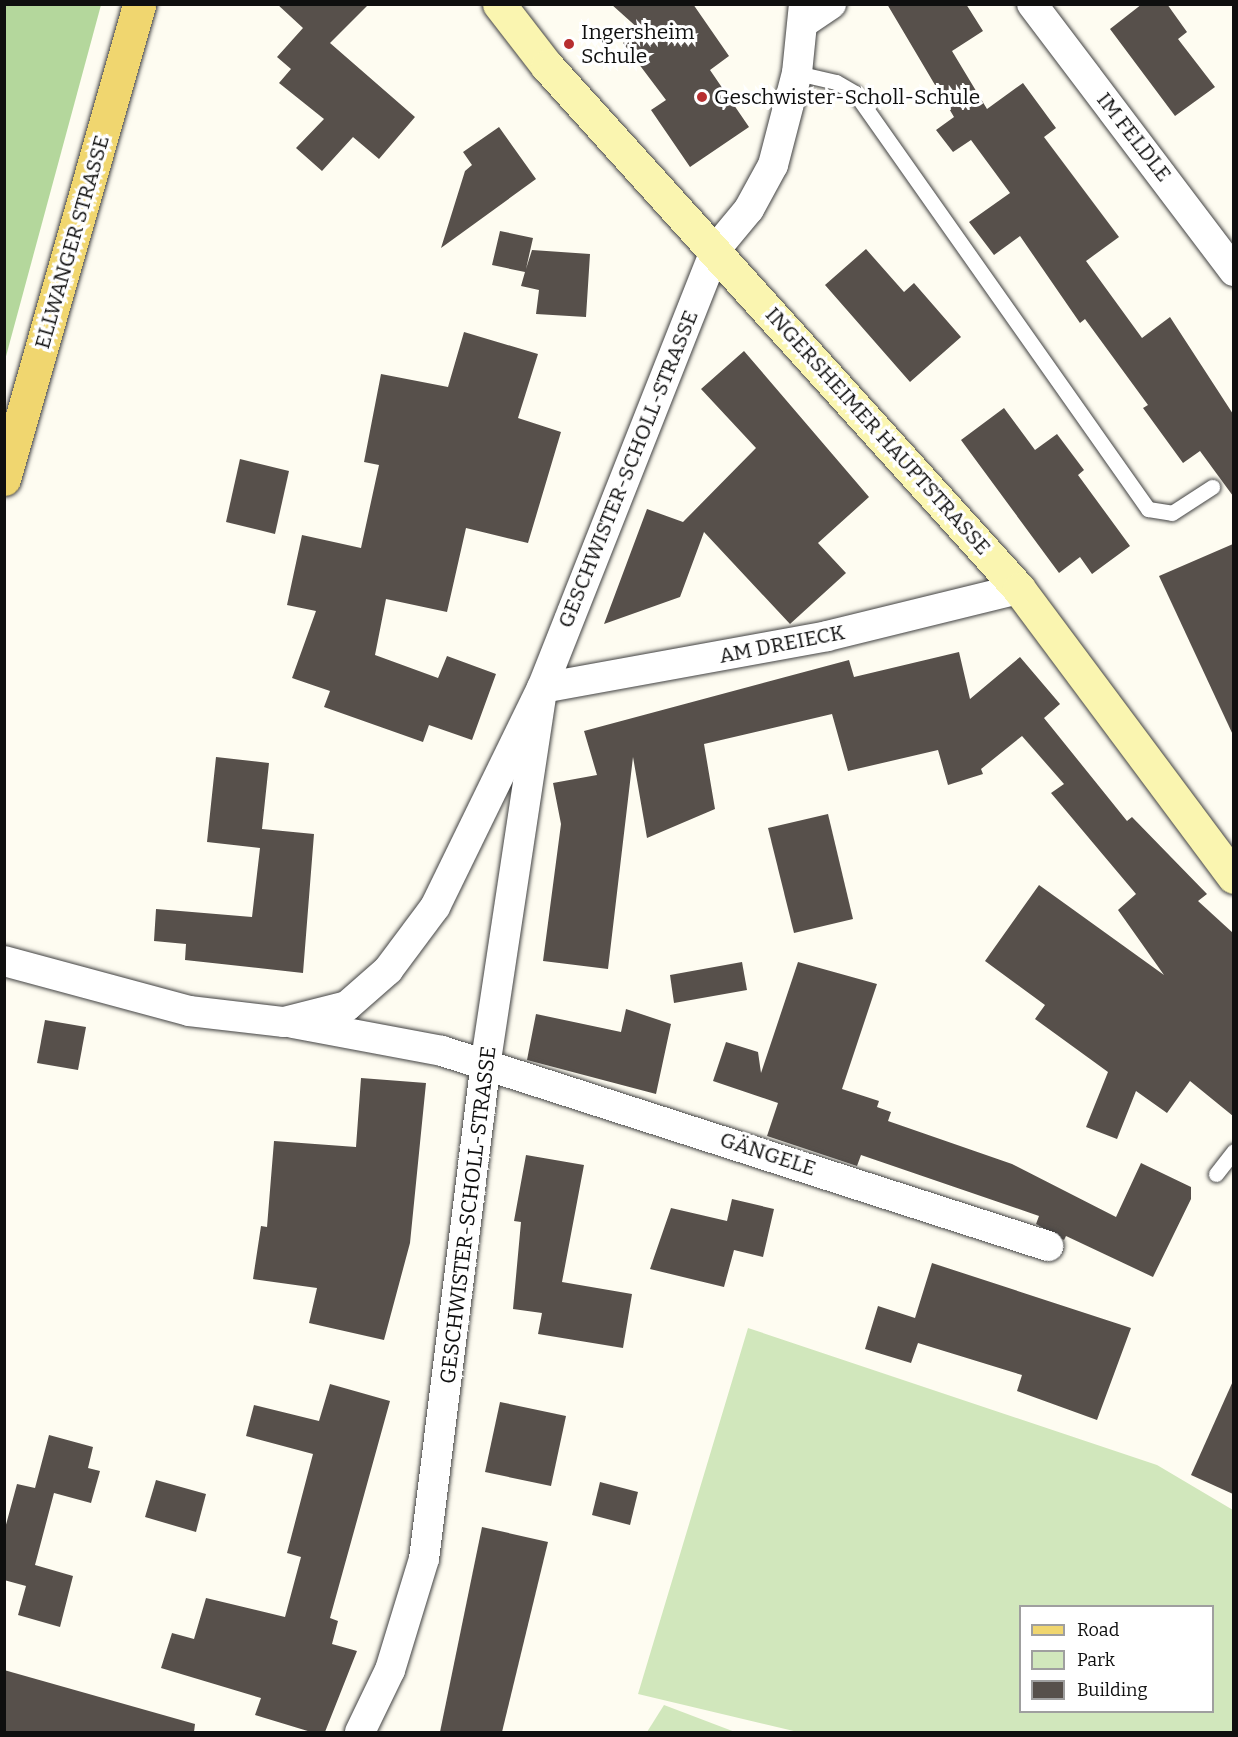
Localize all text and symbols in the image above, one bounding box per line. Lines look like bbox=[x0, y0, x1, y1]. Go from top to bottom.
place label: Ingersheim Schule bbox=[581, 19, 695, 69]
marker: Ingersheim Schule bbox=[562, 37, 576, 51]
place label: Geschwister-Scholl-Schule bbox=[714, 84, 980, 110]
street label: IM FELDLE bbox=[1091, 87, 1177, 187]
marker: Geschwister-Scholl-Schule bbox=[695, 90, 709, 104]
street label: ELLWANGER STRASSE bbox=[29, 132, 115, 352]
street label: INGERSHEIMER HAUPTSTRASSE bbox=[760, 302, 996, 560]
street label: GESCHWISTER-SCHOLL-STRASSE bbox=[553, 307, 703, 631]
street label: AM DREIECK bbox=[717, 619, 847, 669]
street label: GESCHWISTER-SCHOLL-STRASSE bbox=[435, 1045, 501, 1385]
street label: GÄNGELE bbox=[717, 1127, 819, 1181]
legend bbox=[1019, 1605, 1214, 1713]
text: Road bbox=[1077, 1619, 1119, 1641]
text: Park bbox=[1077, 1649, 1115, 1671]
text: Building bbox=[1077, 1679, 1148, 1701]

